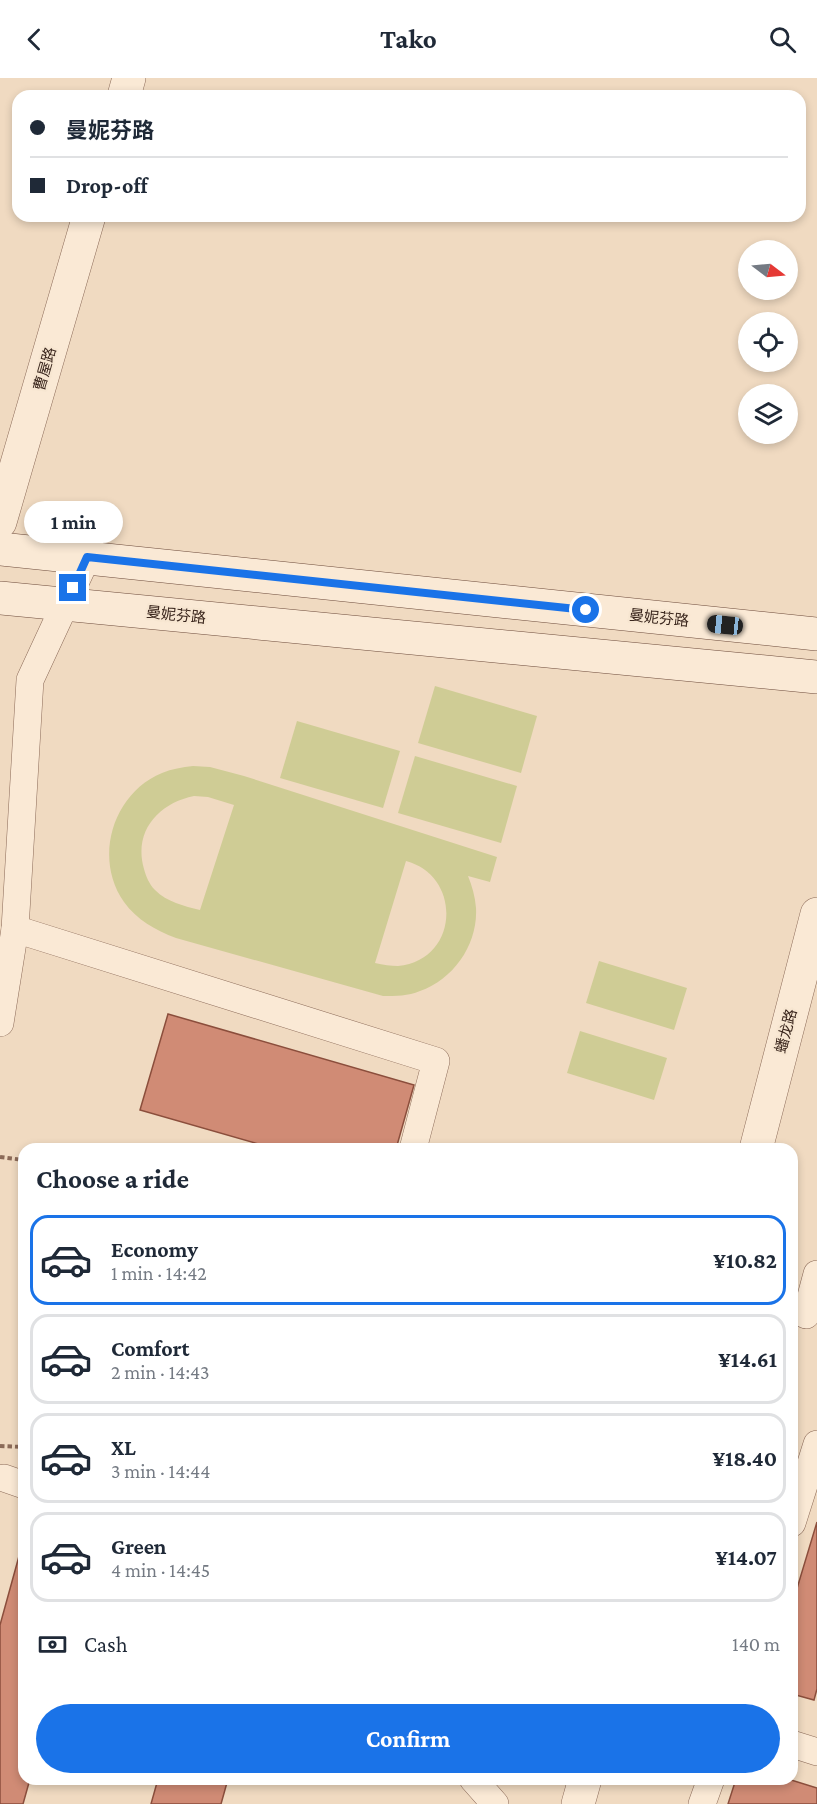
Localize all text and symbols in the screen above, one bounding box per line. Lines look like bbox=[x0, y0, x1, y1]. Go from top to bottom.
icon: back bbox=[18, 23, 51, 56]
icon: search bbox=[766, 23, 799, 56]
text: Tako bbox=[380, 24, 437, 54]
text: 曼妮芬路 bbox=[66, 118, 154, 143]
text: Drop-off bbox=[66, 173, 148, 198]
north arrow bbox=[738, 240, 798, 300]
map controls bbox=[738, 240, 798, 444]
button: locate bbox=[738, 312, 798, 372]
street label: 曹屋路 bbox=[31, 345, 59, 393]
button: layers bbox=[738, 384, 798, 444]
callout: 1 min bbox=[23, 501, 122, 543]
text: 1 min bbox=[51, 511, 96, 533]
route end bbox=[59, 574, 86, 601]
route start bbox=[572, 596, 599, 623]
street label: 曼妮芬路 bbox=[145, 603, 207, 626]
street label: 曼妮芬路 bbox=[628, 606, 690, 629]
car bbox=[706, 614, 744, 636]
street label: 蟠龙路 bbox=[771, 1007, 800, 1055]
text: Choose a ride bbox=[36, 1164, 189, 1194]
icon: car bbox=[39, 1233, 93, 1287]
text: Economy bbox=[111, 1237, 198, 1262]
text: ¥10.82 bbox=[713, 1248, 777, 1273]
text: 1 min · 14:42 bbox=[111, 1262, 207, 1284]
icon: car bbox=[39, 1332, 93, 1386]
text: Comfort bbox=[111, 1336, 189, 1361]
text: ¥14.61 bbox=[718, 1347, 777, 1372]
text: 2 min · 14:43 bbox=[111, 1361, 210, 1383]
icon: car bbox=[39, 1431, 93, 1485]
text: XL bbox=[111, 1435, 136, 1460]
text: ¥18.40 bbox=[713, 1446, 777, 1471]
text: 3 min · 14:44 bbox=[111, 1460, 210, 1482]
icon: car bbox=[39, 1530, 93, 1584]
text: Green bbox=[111, 1534, 167, 1559]
text: ¥14.07 bbox=[715, 1545, 777, 1570]
text: 4 min · 14:45 bbox=[111, 1559, 210, 1581]
icon: cash bbox=[36, 1628, 69, 1661]
text: Cash bbox=[84, 1632, 128, 1657]
text: 140 m bbox=[732, 1633, 780, 1655]
button: Confirm bbox=[36, 1704, 780, 1773]

